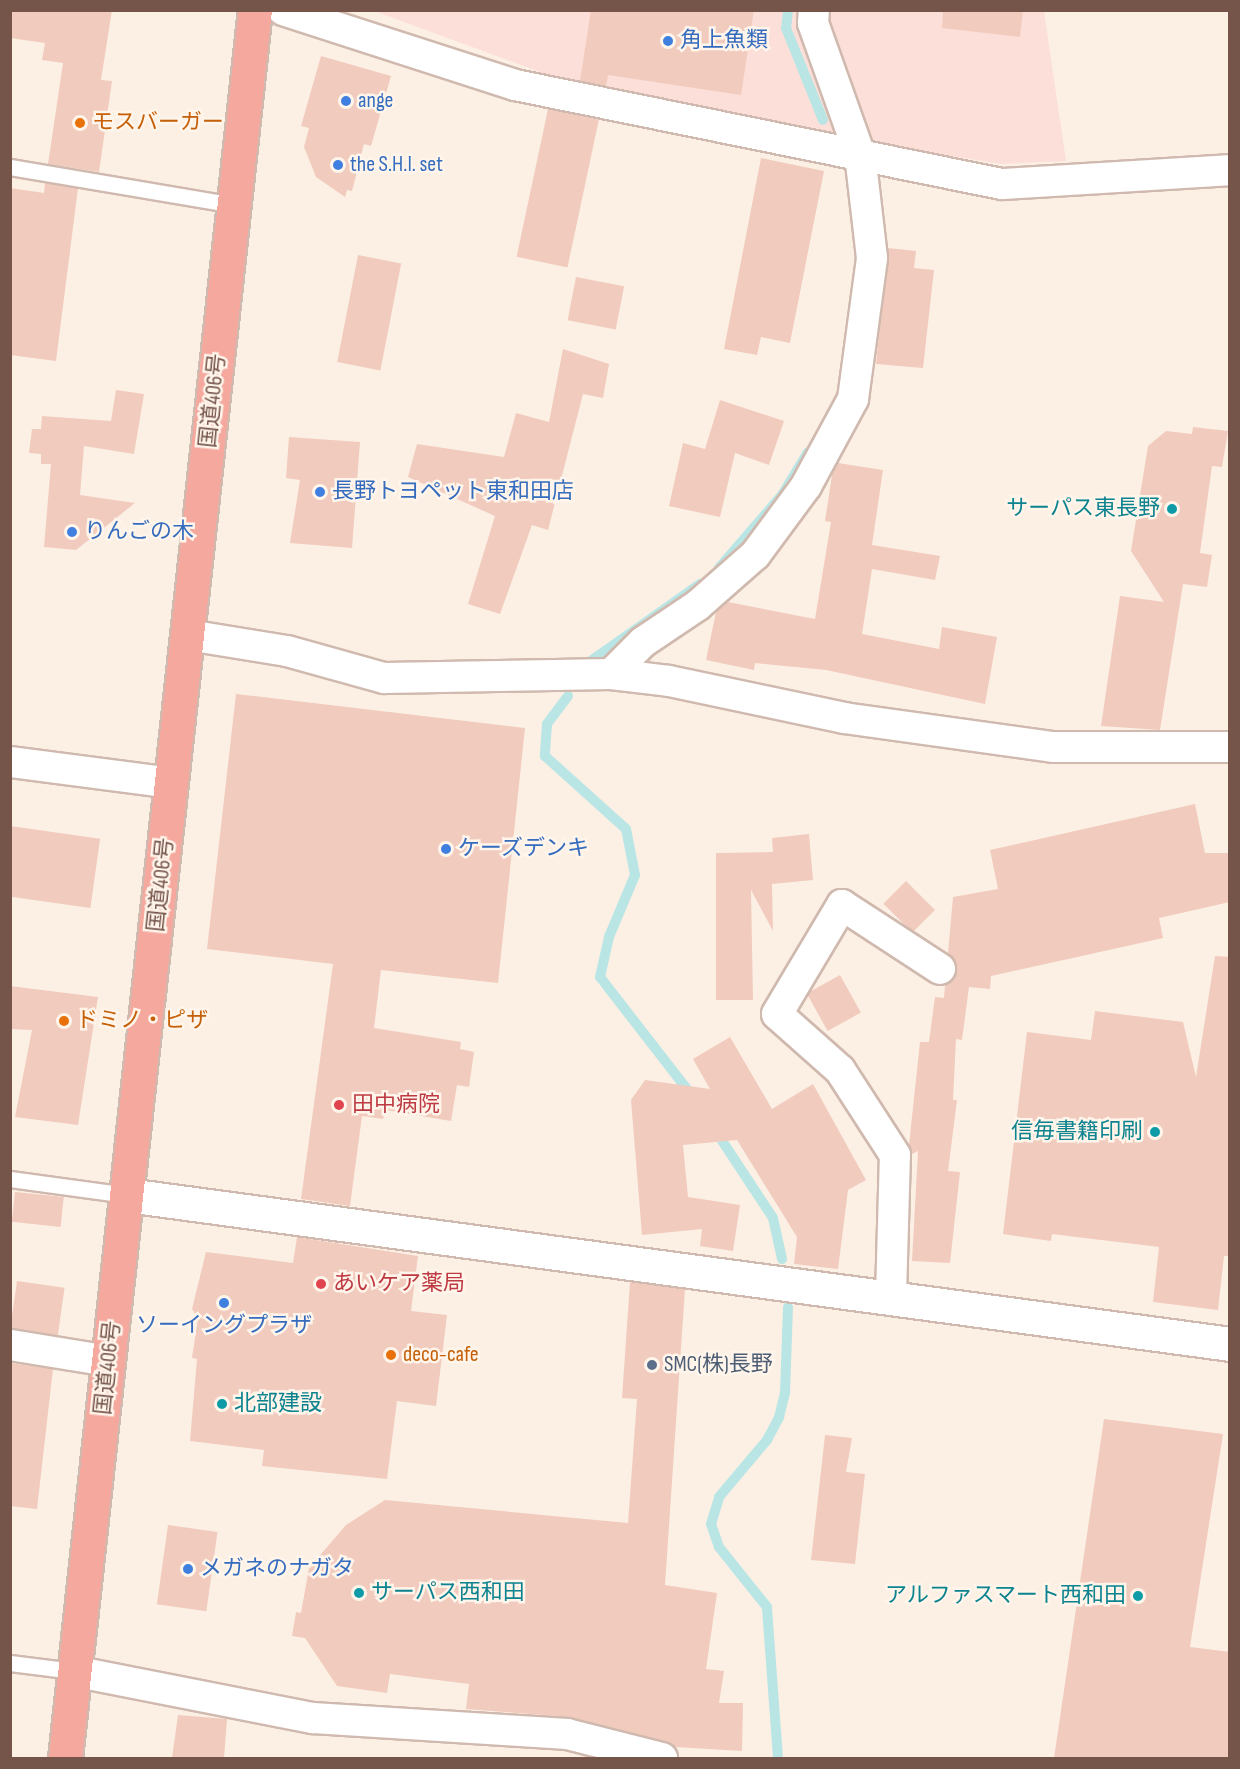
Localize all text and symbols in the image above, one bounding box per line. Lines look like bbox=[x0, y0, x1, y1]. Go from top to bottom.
place label: 角上魚類 bbox=[680, 28, 768, 54]
marker: 角上魚類 bbox=[661, 34, 675, 48]
place label: ange bbox=[358, 88, 393, 114]
marker: ange bbox=[339, 94, 353, 108]
place label: モスバーガー bbox=[92, 110, 224, 136]
marker: モスバーガー bbox=[73, 116, 87, 130]
place label: the S.H.I. set bbox=[350, 152, 443, 178]
marker: the S.H.I. set bbox=[331, 158, 345, 172]
street label: 国道406号 bbox=[195, 353, 231, 449]
place label: 長野トヨペット東和田店 bbox=[332, 479, 574, 505]
marker: 長野トヨペット東和田店 bbox=[313, 485, 327, 499]
place label: サーパス東長野 bbox=[1006, 496, 1160, 522]
marker: サーパス東長野 bbox=[1165, 502, 1179, 516]
place label: りんごの木 bbox=[84, 519, 194, 545]
marker: りんごの木 bbox=[65, 525, 79, 539]
place label: ケーズデンキ bbox=[458, 836, 590, 862]
street label: 国道406号 bbox=[143, 837, 179, 933]
marker: ケーズデンキ bbox=[439, 842, 453, 856]
place label: ドミノ・ピザ bbox=[76, 1008, 208, 1034]
marker: ドミノ・ピザ bbox=[57, 1014, 71, 1028]
place label: 田中病院 bbox=[352, 1092, 440, 1118]
marker: 田中病院 bbox=[330, 1096, 348, 1114]
place label: 信毎書籍印刷 bbox=[1011, 1119, 1143, 1145]
marker: 信毎書籍印刷 bbox=[1148, 1125, 1162, 1139]
place label: あいケア薬局 bbox=[333, 1271, 465, 1297]
marker: あいケア薬局 bbox=[314, 1277, 328, 1291]
marker: ソーイングプラザ bbox=[217, 1296, 231, 1310]
place label: ソーイングプラザ bbox=[136, 1313, 312, 1339]
street label: 国道406号 bbox=[90, 1320, 126, 1416]
place label: deco-cafe bbox=[403, 1342, 479, 1368]
marker: deco-cafe bbox=[384, 1348, 398, 1362]
place label: SMC(株)長野 bbox=[664, 1352, 773, 1378]
marker: SMC(株)長野 bbox=[645, 1358, 659, 1372]
place label: 北部建設 bbox=[234, 1391, 322, 1417]
marker: 北部建設 bbox=[215, 1397, 229, 1411]
place label: メガネのナガタ bbox=[200, 1556, 354, 1582]
marker: メガネのナガタ bbox=[181, 1562, 195, 1576]
place label: サーパス西和田 bbox=[371, 1580, 525, 1606]
place label: アルファスマート西和田 bbox=[884, 1583, 1126, 1609]
marker: サーパス西和田 bbox=[352, 1586, 366, 1600]
marker: アルファスマート西和田 bbox=[1131, 1589, 1145, 1603]

